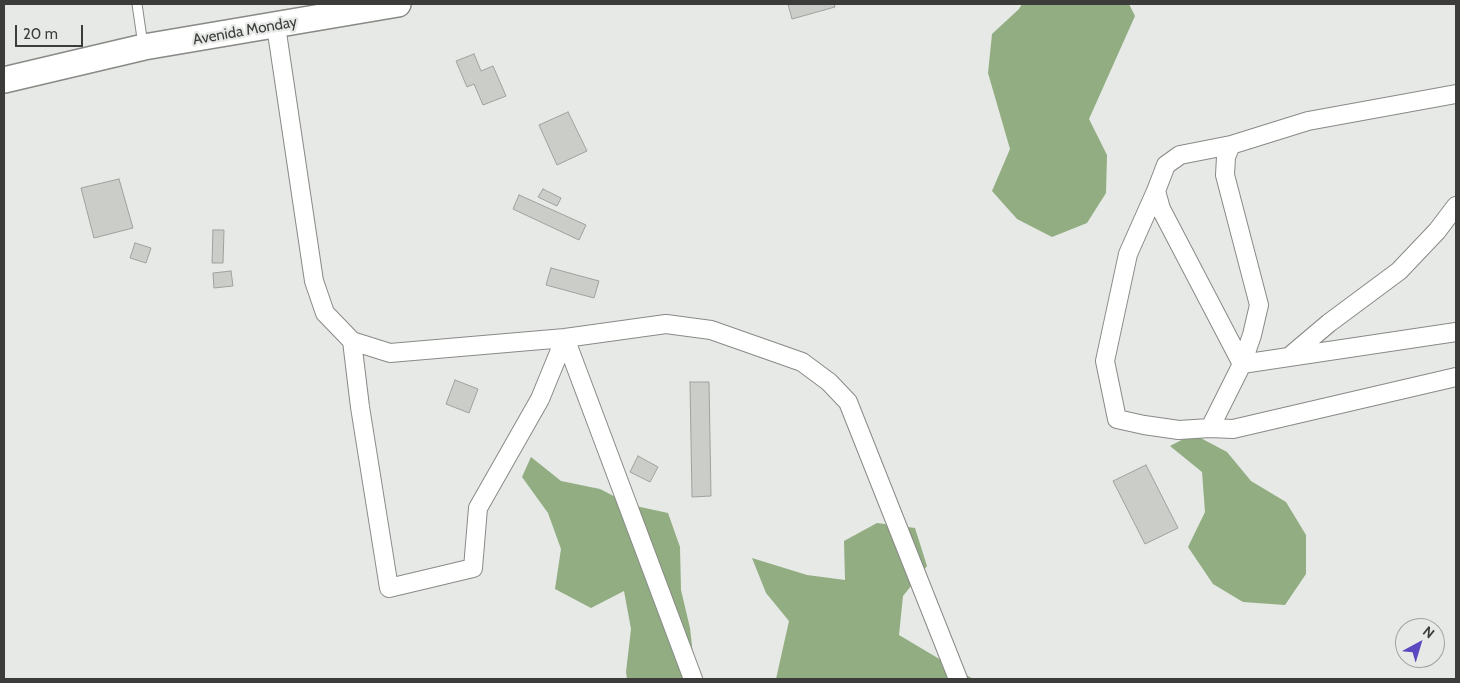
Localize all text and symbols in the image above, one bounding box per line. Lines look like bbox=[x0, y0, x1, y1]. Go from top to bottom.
street label: Avenida Monday bbox=[191, 13, 299, 49]
scale bar bbox=[18, 15, 85, 47]
text: 20 m bbox=[23, 25, 58, 43]
north arrow bbox=[1395, 618, 1445, 668]
text: N bbox=[1419, 622, 1438, 642]

